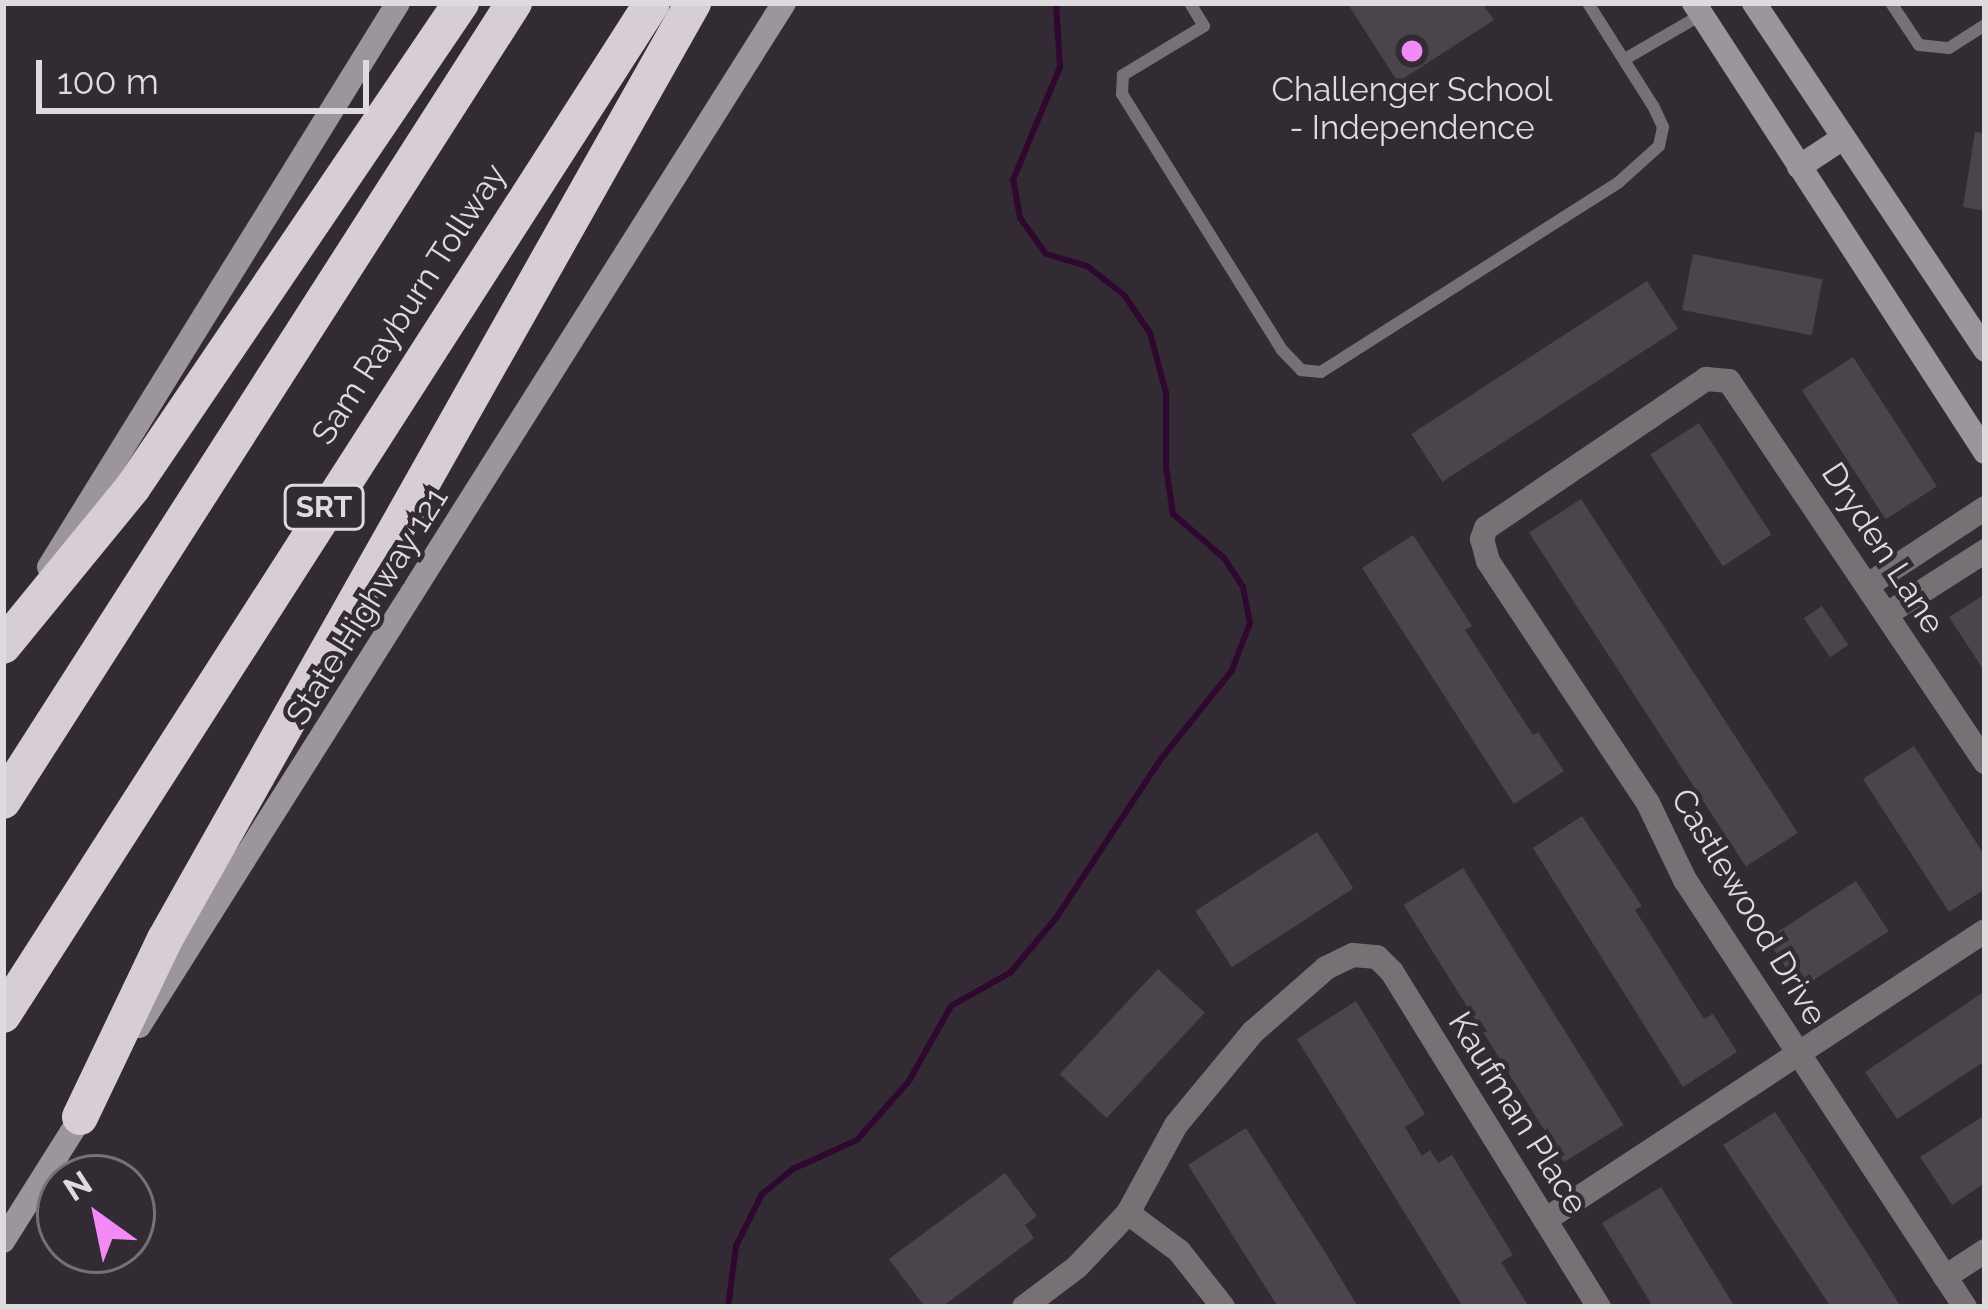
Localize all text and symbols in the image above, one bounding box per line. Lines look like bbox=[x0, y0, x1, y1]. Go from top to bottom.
scale bar bbox=[42, 36, 375, 110]
marker: Challenger School - Independence bbox=[1399, 38, 1425, 64]
text: 100 m bbox=[57, 60, 159, 102]
place label: Challenger School - Independence bbox=[1271, 70, 1553, 148]
street label: Sam Rayburn Tollway bbox=[303, 156, 515, 452]
street label: Dryden Lane bbox=[1813, 455, 1953, 641]
street label: State Highway 121 bbox=[278, 479, 456, 733]
road number: SRT bbox=[282, 483, 366, 531]
street label: Castlewood Drive bbox=[1663, 782, 1835, 1032]
street label: Kaufman Place bbox=[1440, 1005, 1596, 1221]
north arrow bbox=[36, 1154, 156, 1274]
text: N bbox=[57, 1163, 99, 1209]

